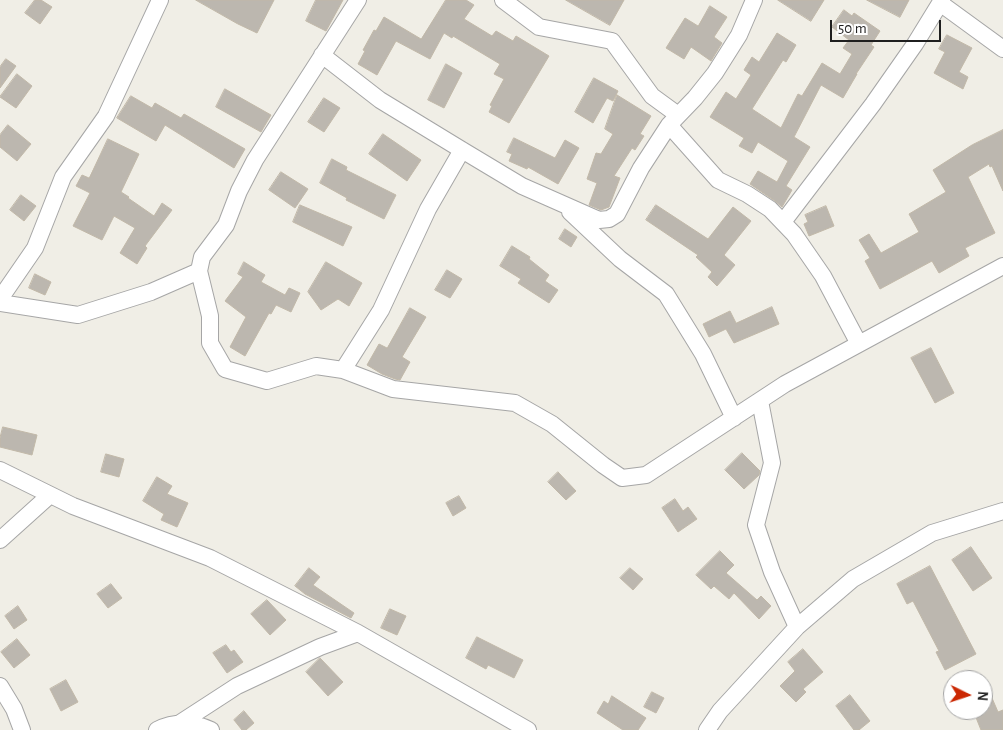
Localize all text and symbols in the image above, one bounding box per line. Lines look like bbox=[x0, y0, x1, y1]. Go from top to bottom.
scale bar bbox=[833, 10, 944, 42]
text: 50 m bbox=[838, 21, 867, 36]
north arrow bbox=[943, 670, 993, 720]
text: N bbox=[975, 691, 989, 701]

